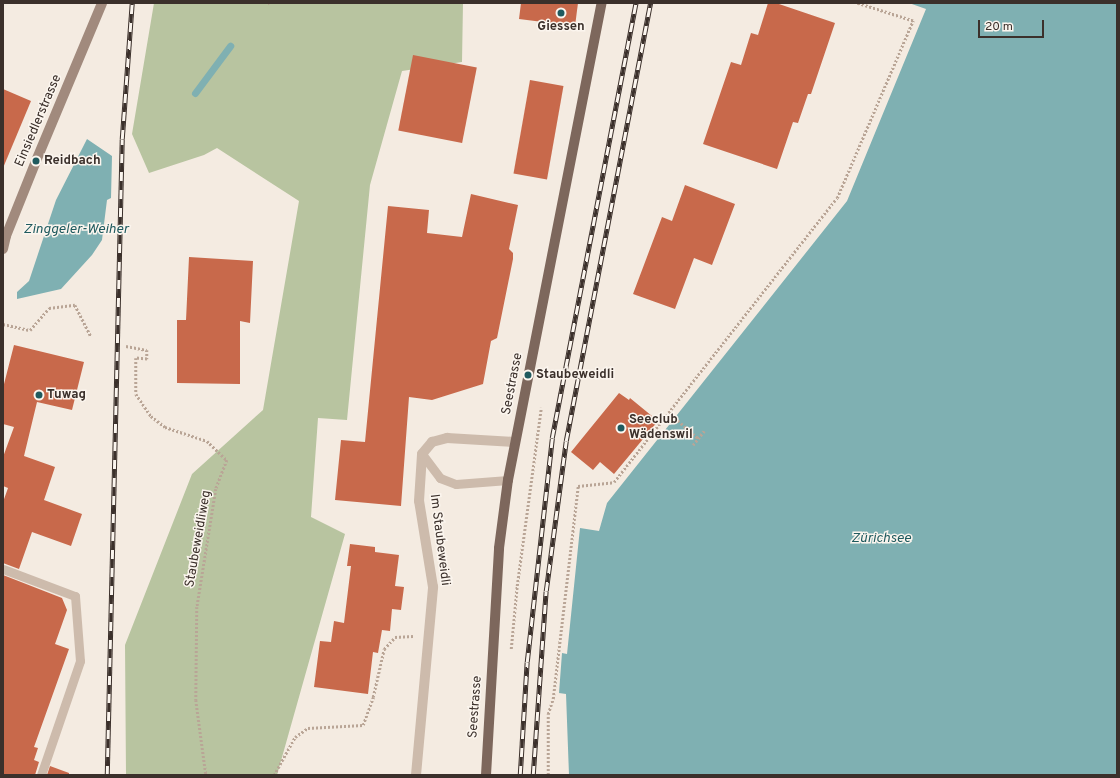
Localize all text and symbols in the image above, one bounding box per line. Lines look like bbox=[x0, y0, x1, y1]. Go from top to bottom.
marker: Giessen bbox=[556, 8, 566, 18]
scale bar bbox=[980, 12, 1046, 38]
place label: Giessen bbox=[537, 19, 585, 35]
text: 20 m bbox=[985, 19, 1013, 35]
street label: Einsiedlerstrasse bbox=[13, 72, 65, 170]
place label: Reidbach bbox=[44, 153, 101, 169]
marker: Reidbach bbox=[31, 156, 41, 166]
water label: Zinggeler-Weiher bbox=[23, 222, 129, 238]
street label: Seestrasse bbox=[499, 352, 527, 416]
place label: Staubeweidli bbox=[536, 367, 614, 383]
marker: Staubeweidli bbox=[523, 370, 533, 380]
place label: Tuwag bbox=[47, 387, 86, 403]
marker: Tuwag bbox=[34, 390, 44, 400]
place label: Seeclub Wädenswil bbox=[629, 413, 693, 444]
marker: Seeclub Wädenswil bbox=[616, 423, 626, 433]
street label: Staubeweidliweg bbox=[183, 489, 215, 589]
street label: Im Staubeweidli bbox=[426, 493, 452, 587]
water label: Zürichsee bbox=[851, 531, 911, 547]
street label: Seestrasse bbox=[466, 675, 486, 739]

